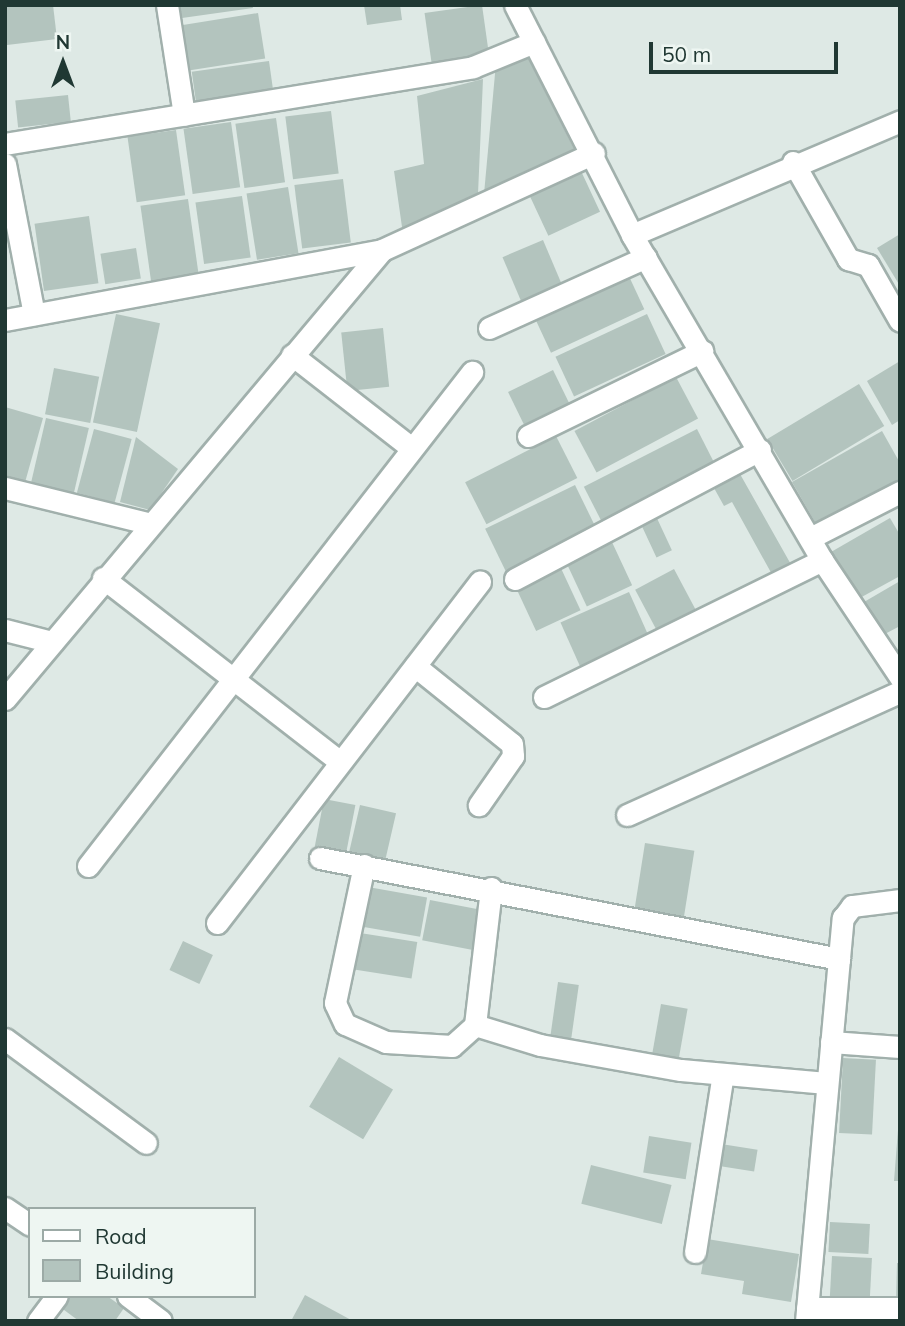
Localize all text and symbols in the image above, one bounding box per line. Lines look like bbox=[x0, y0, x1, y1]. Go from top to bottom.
north arrow bbox=[28, 28, 98, 98]
scale bar bbox=[653, 28, 842, 72]
text: N bbox=[56, 30, 70, 54]
text: 50 m bbox=[662, 41, 711, 67]
legend bbox=[28, 1207, 256, 1298]
text: Road bbox=[95, 1223, 146, 1249]
text: Building bbox=[95, 1258, 174, 1284]

